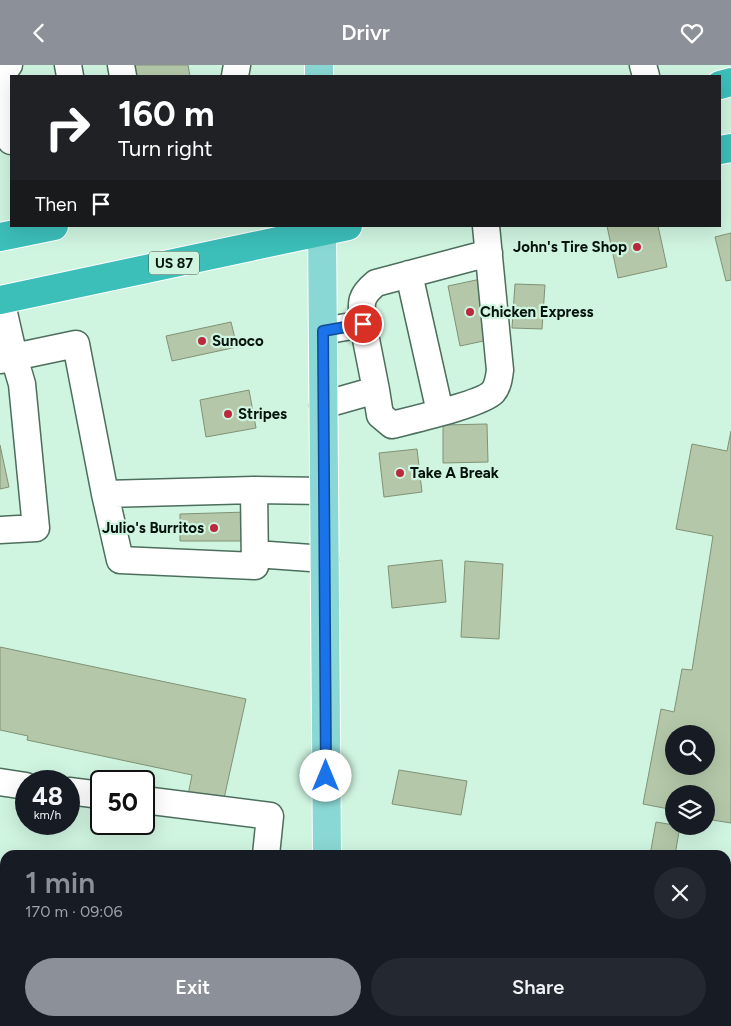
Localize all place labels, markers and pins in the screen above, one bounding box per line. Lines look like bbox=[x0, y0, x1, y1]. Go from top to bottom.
place label: John's Tire Shop bbox=[513, 238, 627, 256]
marker: John's Tire Shop bbox=[631, 241, 643, 253]
pin bbox=[342, 303, 384, 345]
place label: Chicken Express bbox=[480, 303, 593, 321]
marker: Chicken Express bbox=[464, 306, 476, 318]
place label: Sunoco bbox=[212, 332, 264, 350]
marker: Sunoco bbox=[196, 335, 208, 347]
place label: Stripes bbox=[238, 405, 287, 423]
marker: Stripes bbox=[222, 408, 234, 420]
place label: Take A Break bbox=[410, 464, 499, 482]
marker: Take A Break bbox=[394, 467, 406, 479]
place label: Julio's Burritos bbox=[102, 519, 204, 537]
marker: Julio's Burritos bbox=[208, 522, 220, 534]

